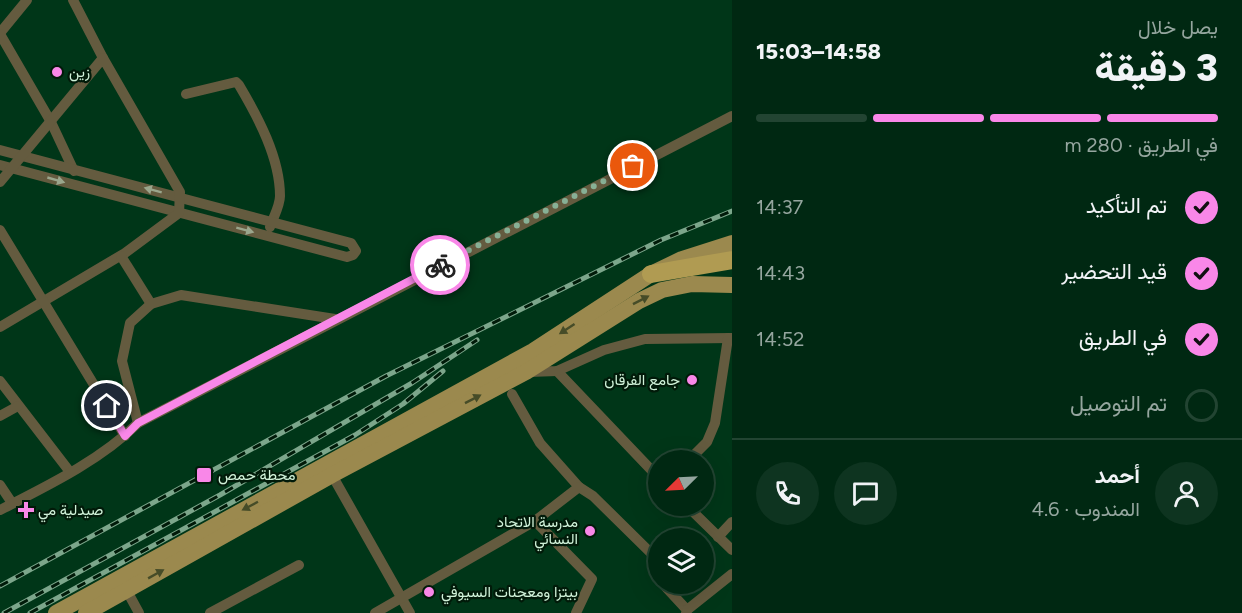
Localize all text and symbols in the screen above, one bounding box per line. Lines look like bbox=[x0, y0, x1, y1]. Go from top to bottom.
text: يصل خلال bbox=[1138, 15, 1218, 39]
text: 14:58–15:03 bbox=[756, 38, 881, 65]
text: 3 دقيقة bbox=[1095, 44, 1218, 91]
place label: زين bbox=[69, 63, 90, 82]
marker: زين bbox=[50, 65, 64, 79]
text: في الطريق · 280 m bbox=[1064, 133, 1218, 157]
pin bbox=[607, 140, 658, 191]
icon: bag bbox=[616, 149, 649, 182]
one-way arrow bbox=[47, 176, 65, 185]
one-way arrow bbox=[144, 185, 162, 194]
icon: check bbox=[1185, 191, 1218, 224]
text: تم التأكيد bbox=[1086, 192, 1167, 219]
text: 14:37 bbox=[756, 195, 803, 219]
one-way arrow bbox=[236, 226, 254, 235]
courier bbox=[410, 235, 470, 295]
icon: bike bbox=[424, 249, 457, 282]
icon: check bbox=[1185, 257, 1218, 290]
text: قيد التحضير bbox=[1061, 258, 1167, 285]
text: 14:43 bbox=[756, 261, 805, 285]
one-way arrow bbox=[633, 295, 650, 305]
one-way arrow bbox=[559, 323, 575, 334]
icon: check bbox=[1185, 323, 1218, 356]
text: في الطريق bbox=[1079, 324, 1167, 351]
text: 14:52 bbox=[756, 327, 804, 351]
place label: جامع الفرقان bbox=[604, 371, 680, 391]
marker: جامع الفرقان bbox=[685, 373, 699, 387]
pin bbox=[81, 380, 132, 431]
icon: home bbox=[90, 389, 123, 422]
text: تم التوصيل bbox=[1070, 390, 1167, 417]
one-way arrow bbox=[465, 394, 482, 403]
north arrow bbox=[648, 450, 714, 516]
map controls bbox=[648, 450, 714, 594]
button: phone bbox=[756, 462, 819, 525]
button: chat bbox=[834, 462, 897, 525]
text: أحمد bbox=[1095, 462, 1140, 489]
button: person bbox=[1155, 462, 1218, 525]
marker: محطة حمص bbox=[195, 466, 213, 484]
place label: محطة حمص bbox=[218, 466, 296, 485]
text: المندوب · 4.6 bbox=[1032, 497, 1140, 521]
place label: صيدلية مي bbox=[38, 501, 103, 523]
one-way arrow bbox=[242, 501, 259, 511]
marker: صيدلية مي bbox=[19, 503, 33, 517]
place label: مدرسة الاتحاد النسائي bbox=[497, 513, 578, 552]
marker: مدرسة الاتحاد النسائي bbox=[583, 524, 597, 538]
button: layers bbox=[648, 528, 714, 594]
one-way arrow bbox=[148, 569, 165, 579]
place label: بيتزا ومعجنات السيوفي bbox=[441, 583, 578, 605]
marker: بيتزا ومعجنات السيوفي bbox=[422, 585, 436, 599]

